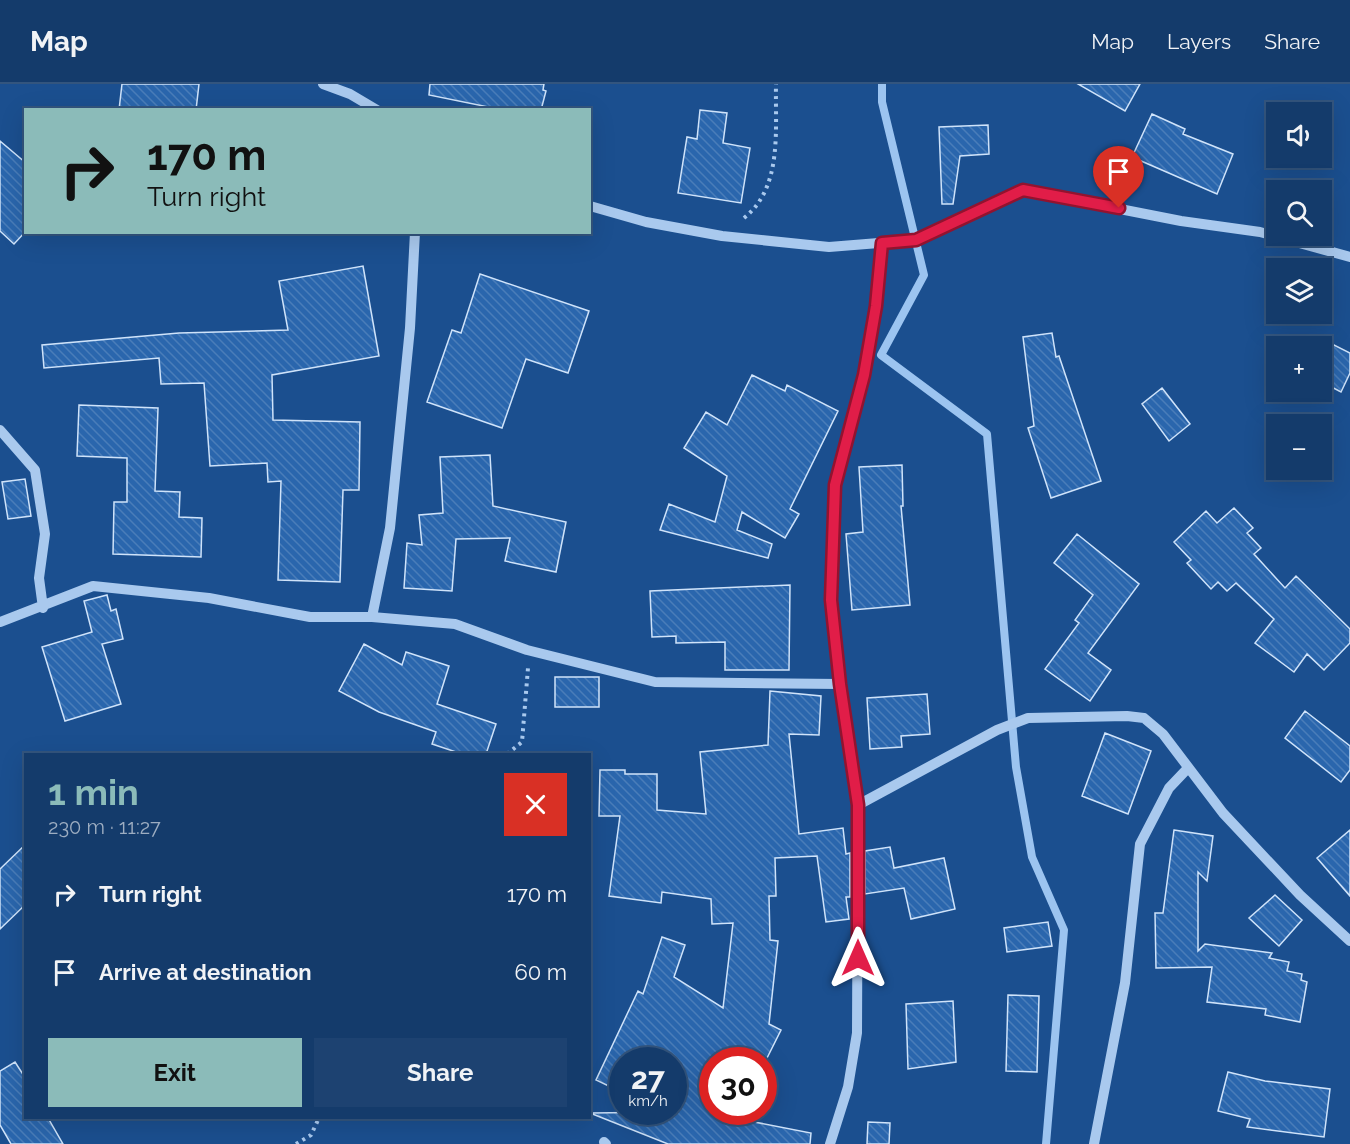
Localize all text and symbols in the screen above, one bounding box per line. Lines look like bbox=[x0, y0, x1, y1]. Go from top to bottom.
text: Map bbox=[30, 25, 88, 58]
text: Map bbox=[1091, 29, 1134, 54]
text: Layers bbox=[1167, 29, 1231, 54]
text: Share bbox=[1264, 29, 1320, 54]
map controls bbox=[1266, 102, 1332, 480]
button: sound bbox=[1266, 102, 1332, 168]
text: 170 m bbox=[147, 131, 266, 180]
icon: right bbox=[48, 132, 126, 210]
pin bbox=[1093, 146, 1144, 208]
icon: arrive bbox=[1102, 155, 1135, 188]
button: search bbox=[1266, 180, 1332, 246]
text: Turn right bbox=[147, 181, 266, 212]
button: layers bbox=[1266, 258, 1332, 324]
button: + bbox=[1266, 336, 1332, 402]
button: − bbox=[1266, 414, 1332, 480]
text: 1 min bbox=[48, 771, 139, 813]
button: close bbox=[504, 773, 567, 836]
text: 230 m · 11:27 bbox=[48, 815, 161, 839]
icon: right bbox=[48, 878, 81, 911]
text: Turn right bbox=[99, 881, 202, 907]
text: 170 m bbox=[507, 881, 567, 907]
position arrow bbox=[826, 926, 890, 990]
icon: arrive bbox=[48, 956, 81, 989]
text: Arrive at destination bbox=[99, 959, 312, 985]
text: 60 m bbox=[514, 959, 567, 985]
button: Exit bbox=[48, 1038, 302, 1107]
button: Share bbox=[314, 1038, 567, 1107]
speed limit sign: 30 bbox=[699, 1047, 777, 1125]
text: 27 bbox=[631, 1061, 665, 1096]
text: km/h bbox=[628, 1092, 668, 1110]

